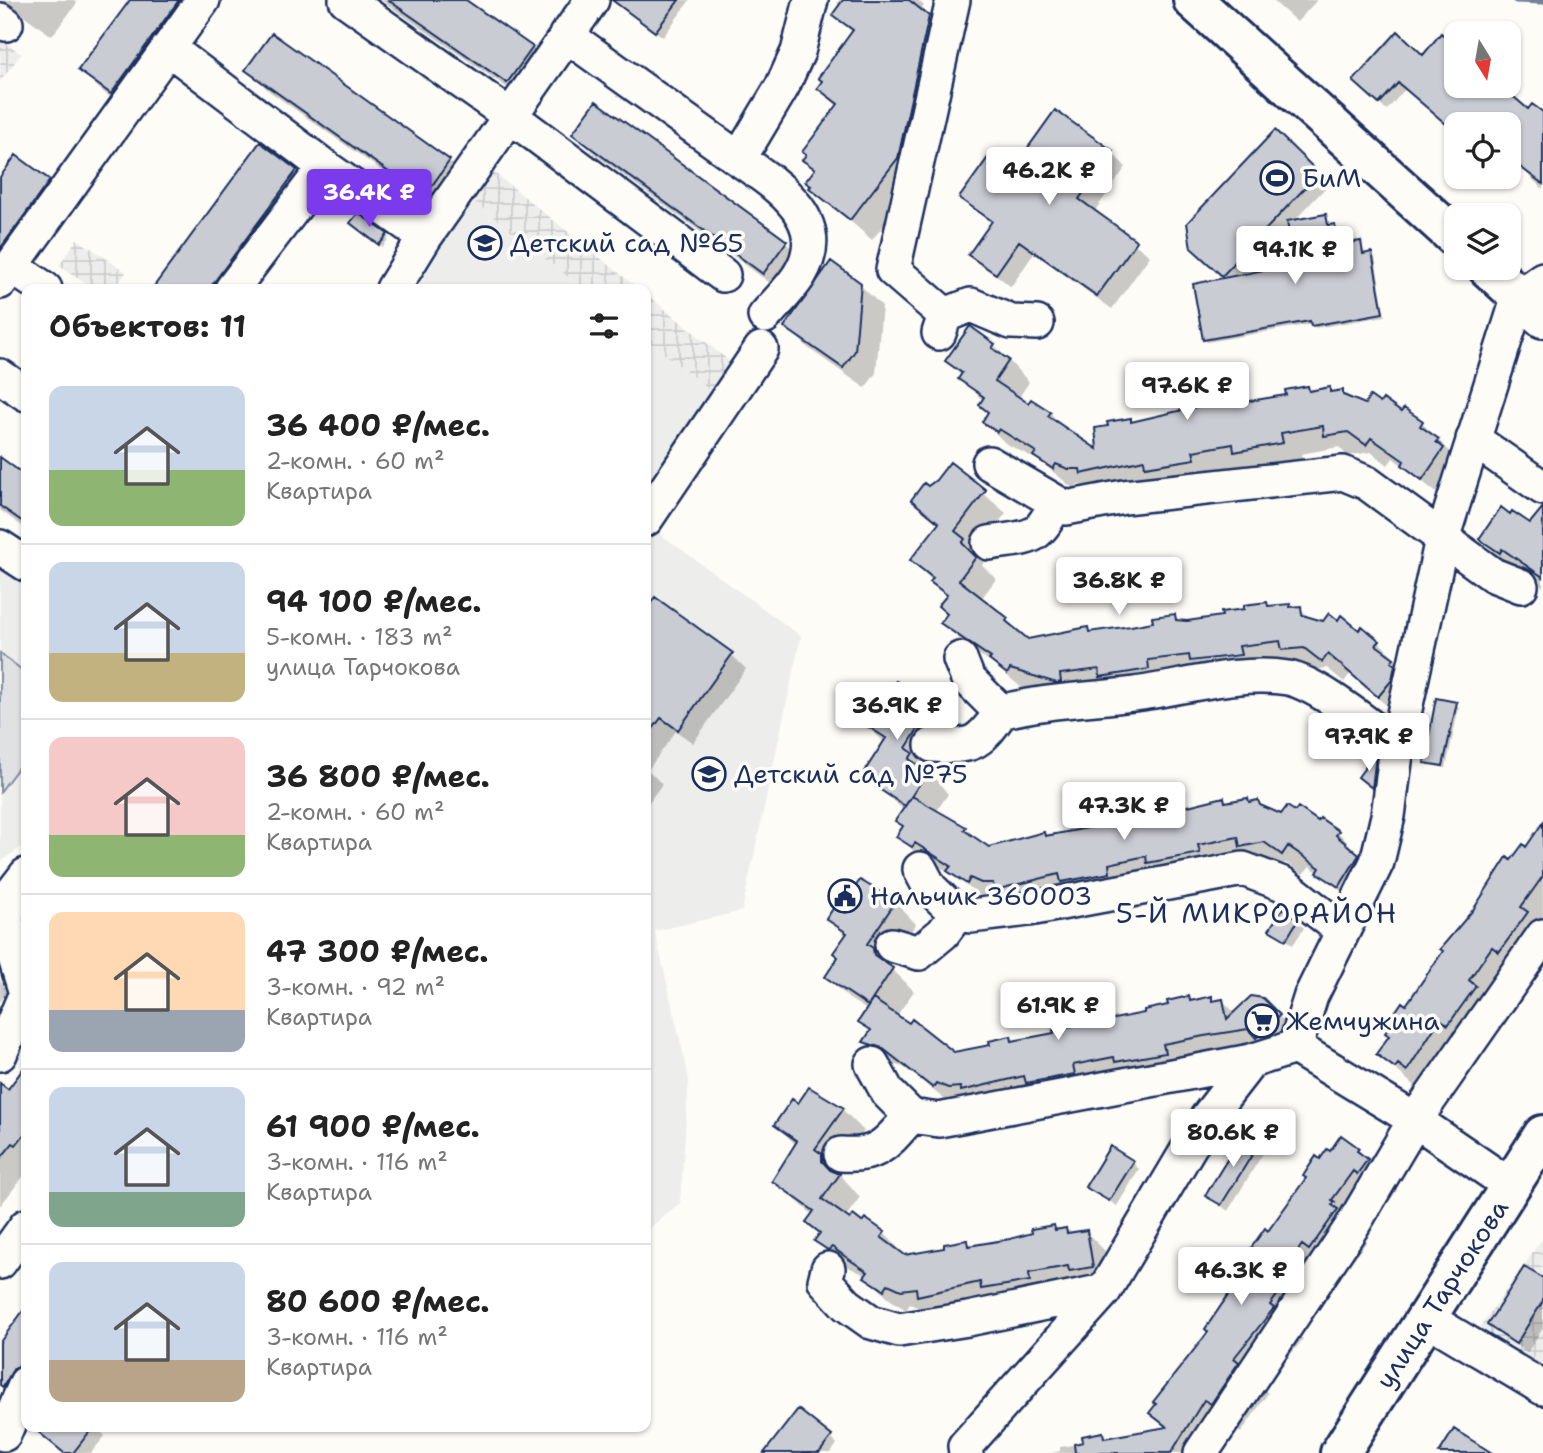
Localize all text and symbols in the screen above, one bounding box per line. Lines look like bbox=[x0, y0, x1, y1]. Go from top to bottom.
north arrow bbox=[1444, 21, 1521, 98]
map controls bbox=[1444, 21, 1521, 280]
button: locate bbox=[1444, 112, 1521, 189]
pin: 46.2K ₽ bbox=[984, 148, 1114, 207]
text: 46.2K ₽ bbox=[1002, 155, 1096, 185]
sports icon: БиМ bbox=[1258, 159, 1296, 197]
place label: БиМ bbox=[1302, 160, 1361, 195]
pin: 36.4K ₽ bbox=[304, 170, 434, 229]
text: 36.4K ₽ bbox=[323, 177, 415, 207]
button: layers bbox=[1444, 203, 1521, 280]
school or university icon: Детский сад №65 bbox=[466, 224, 504, 262]
place label: Детский сад №65 bbox=[510, 225, 744, 260]
pin: 94.1K ₽ bbox=[1230, 226, 1360, 286]
text: 94.1K ₽ bbox=[1252, 234, 1338, 264]
text: Объектов: 11 bbox=[49, 306, 246, 347]
icon: filters bbox=[585, 307, 623, 345]
pin: 97.6K ₽ bbox=[1122, 362, 1252, 422]
text: 97.6K ₽ bbox=[1141, 370, 1233, 400]
text: 36 400 ₽/мес. bbox=[266, 405, 490, 446]
icon: home bbox=[105, 414, 189, 498]
text: 2-комн. · 60 m² bbox=[266, 446, 444, 476]
text: Квартира bbox=[266, 476, 372, 506]
pin: 36.8K ₽ bbox=[1054, 558, 1184, 617]
text: 36.8K ₽ bbox=[1072, 565, 1166, 595]
text: 94 100 ₽/мес. bbox=[266, 581, 481, 622]
icon: home bbox=[105, 590, 189, 674]
text: 5-комн. · 183 m² bbox=[266, 622, 453, 652]
text: улица Тарчокова bbox=[266, 652, 460, 682]
pin: 36.9K ₽ bbox=[832, 682, 962, 742]
text: 36.9K ₽ bbox=[851, 690, 943, 720]
pin: 97.9K ₽ bbox=[1304, 714, 1434, 773]
text: 97.9K ₽ bbox=[1324, 721, 1414, 751]
school or university icon: Детский сад №75 bbox=[690, 755, 728, 793]
text: 36 800 ₽/мес. bbox=[266, 756, 490, 797]
place label: Детский сад №75 bbox=[734, 756, 968, 791]
icon: home bbox=[105, 765, 189, 849]
pin: 47.3K ₽ bbox=[1059, 782, 1189, 842]
text: 47.3K ₽ bbox=[1078, 790, 1170, 820]
text: 2-комн. · 60 m² bbox=[266, 797, 444, 827]
text: Квартира bbox=[266, 827, 372, 857]
public building icon: Нальчик 360003 bbox=[826, 877, 864, 915]
place label: Нальчик 360003 bbox=[870, 878, 1092, 913]
district label: 5-Й МИКРОРАЙОН bbox=[1116, 894, 1398, 932]
text: 47 300 ₽/мес. bbox=[266, 931, 489, 972]
icon: home bbox=[105, 940, 189, 1024]
text: 3-комн. · 92 m² bbox=[266, 972, 445, 1002]
pin: 61.9K ₽ bbox=[993, 982, 1123, 1042]
text: 61.9K ₽ bbox=[1016, 990, 1100, 1020]
text: Квартира bbox=[266, 1002, 372, 1032]
supermarket icon: Жемчужина bbox=[1243, 1002, 1281, 1040]
place label: Жемчужина bbox=[1286, 1003, 1440, 1038]
text: 61 900 ₽/мес. bbox=[266, 1106, 480, 1147]
pin: 80.6K ₽ bbox=[1168, 1110, 1298, 1169]
icon: home bbox=[105, 1115, 189, 1199]
text: 80.6K ₽ bbox=[1187, 1117, 1279, 1147]
text: 3-комн. · 116 m² bbox=[266, 1147, 448, 1177]
text: Квартира bbox=[266, 1177, 372, 1207]
street label: улица Тарчокова bbox=[1367, 1192, 1516, 1395]
pin: 46.3K ₽ bbox=[1176, 1248, 1306, 1307]
text: 46.3K ₽ bbox=[1194, 1255, 1288, 1285]
text: 80 600 ₽/мес. bbox=[266, 1281, 490, 1322]
icon: home bbox=[105, 1290, 189, 1374]
text: 3-комн. · 116 m² bbox=[266, 1322, 448, 1352]
text: Квартира bbox=[266, 1352, 372, 1382]

